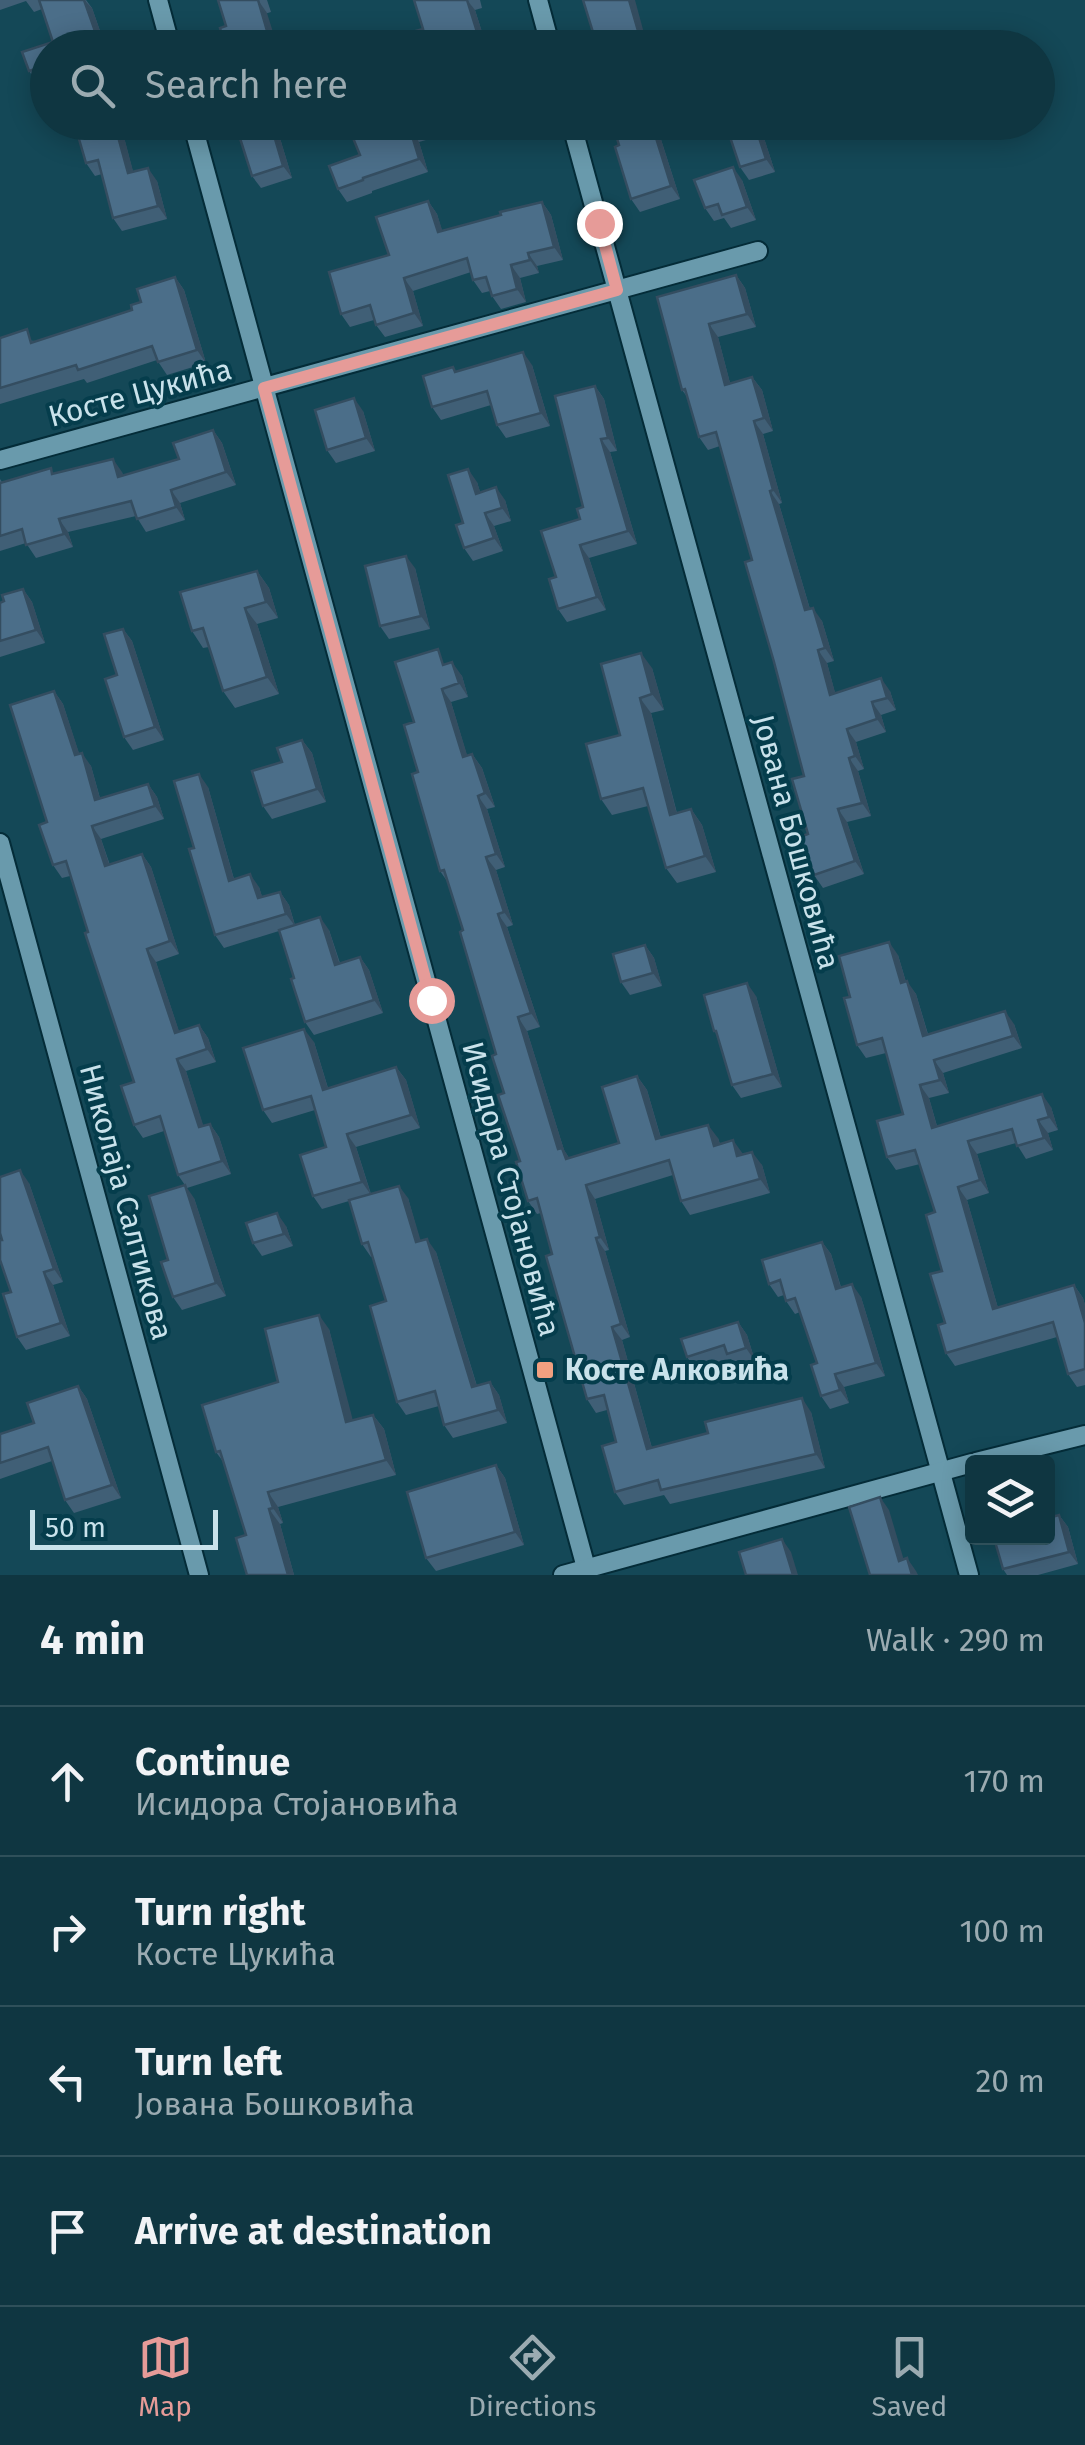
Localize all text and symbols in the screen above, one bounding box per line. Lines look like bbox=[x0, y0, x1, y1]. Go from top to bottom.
search box bbox=[30, 30, 1055, 140]
icon: search bbox=[65, 58, 120, 113]
text: Search here bbox=[145, 62, 348, 108]
route end bbox=[577, 201, 623, 247]
street label: Косте Цукића bbox=[44, 351, 236, 435]
street label: Јована Бошковића bbox=[745, 711, 847, 973]
route start bbox=[409, 978, 455, 1024]
street label: Исидора Стојановића bbox=[454, 1038, 568, 1340]
street label: Николаја Салтикова bbox=[72, 1060, 180, 1344]
place label: Косте Алковића bbox=[565, 1352, 789, 1388]
marker: Косте Алковића bbox=[534, 1359, 556, 1381]
map controls bbox=[965, 1455, 1055, 1545]
button: layers bbox=[965, 1455, 1055, 1545]
scale bar bbox=[30, 1505, 218, 1550]
text: 50 m bbox=[45, 1511, 106, 1544]
text: 4 min bbox=[40, 1615, 145, 1665]
text: Walk · 290 m bbox=[866, 1621, 1045, 1659]
text: Continue bbox=[135, 1739, 290, 1785]
icon: ahead bbox=[40, 1754, 95, 1809]
text: 170 m bbox=[964, 1762, 1045, 1800]
text: Исидора Стојановића bbox=[135, 1785, 459, 1823]
text: Turn right bbox=[135, 1889, 305, 1935]
icon: right bbox=[40, 1904, 95, 1959]
text: 100 m bbox=[960, 1912, 1045, 1950]
text: Косте Цукића bbox=[135, 1935, 336, 1973]
text: Turn left bbox=[135, 2039, 282, 2085]
icon: left bbox=[40, 2054, 95, 2109]
text: 20 m bbox=[975, 2062, 1045, 2100]
text: Јована Бошковића bbox=[135, 2085, 415, 2123]
icon: arrive bbox=[40, 2204, 95, 2259]
text: Arrive at destination bbox=[135, 2208, 492, 2254]
tab: Map bbox=[138, 2330, 193, 2423]
tab: Directions bbox=[468, 2330, 596, 2423]
tab: Saved bbox=[872, 2330, 947, 2423]

